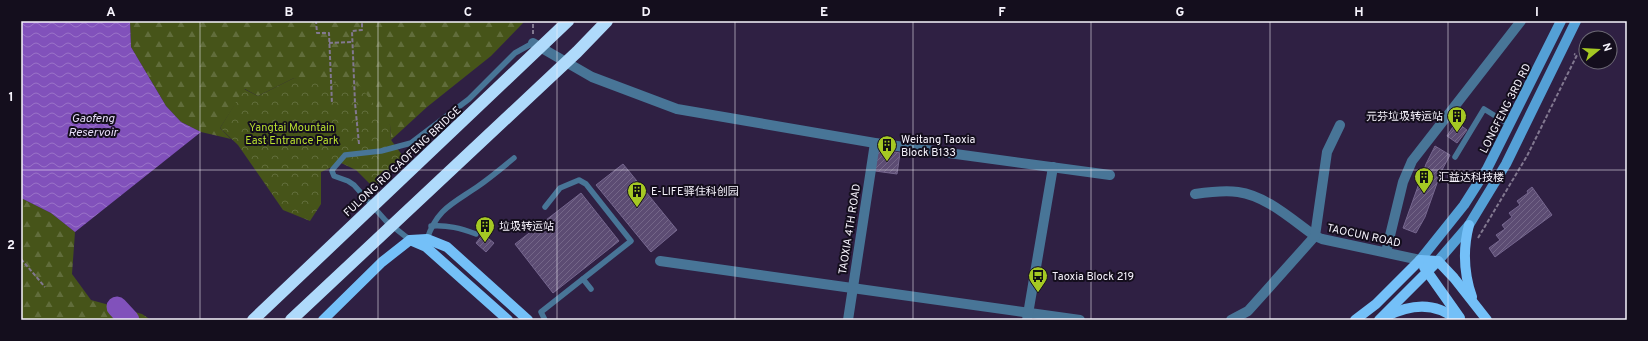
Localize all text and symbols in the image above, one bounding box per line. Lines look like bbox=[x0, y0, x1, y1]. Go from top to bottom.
text: A bbox=[106, 5, 116, 21]
text: B bbox=[285, 5, 294, 21]
text: C bbox=[464, 5, 472, 21]
text: D bbox=[641, 5, 651, 21]
text: E bbox=[820, 5, 828, 21]
text: F bbox=[998, 5, 1006, 21]
text: G bbox=[1176, 5, 1185, 21]
text: H bbox=[1354, 5, 1364, 21]
text: I bbox=[1535, 5, 1539, 21]
north arrow bbox=[1578, 30, 1618, 70]
text: N bbox=[1599, 41, 1614, 53]
street label: LONGFENG 3RD RD bbox=[1477, 61, 1535, 156]
text: 1 bbox=[8, 90, 14, 106]
street label: FULONG RD GAOFENG BRIDGE bbox=[341, 104, 464, 220]
building icon: 元芬垃圾转运站 bbox=[1446, 105, 1468, 133]
place label: 元芬垃圾转运站 bbox=[1366, 110, 1443, 124]
water label: Gaofeng Reservoir bbox=[68, 111, 119, 141]
park label: Yangtai Mountain East Entrance Park bbox=[245, 121, 339, 148]
place label: Weitang Taoxia Block B133 bbox=[901, 133, 975, 160]
building icon: Weitang Taoxia Block B133 bbox=[876, 134, 898, 162]
building icon: 汇益达科技楼 bbox=[1413, 166, 1435, 194]
place label: 汇益达科技楼 bbox=[1438, 171, 1504, 185]
building icon: E-LIFE驿住科创园 bbox=[626, 180, 648, 208]
street label: TAOXIA 4TH ROAD bbox=[836, 183, 864, 276]
place label: E-LIFE驿住科创园 bbox=[651, 185, 739, 199]
building icon: 垃圾转运站 bbox=[474, 215, 496, 243]
place label: 垃圾转运站 bbox=[499, 220, 554, 234]
street label: TAOCUN ROAD bbox=[1326, 221, 1402, 251]
text: 2 bbox=[7, 238, 15, 254]
bus stop icon: Taoxia Block 219 bbox=[1027, 265, 1049, 293]
place label: Taoxia Block 219 bbox=[1052, 270, 1134, 284]

